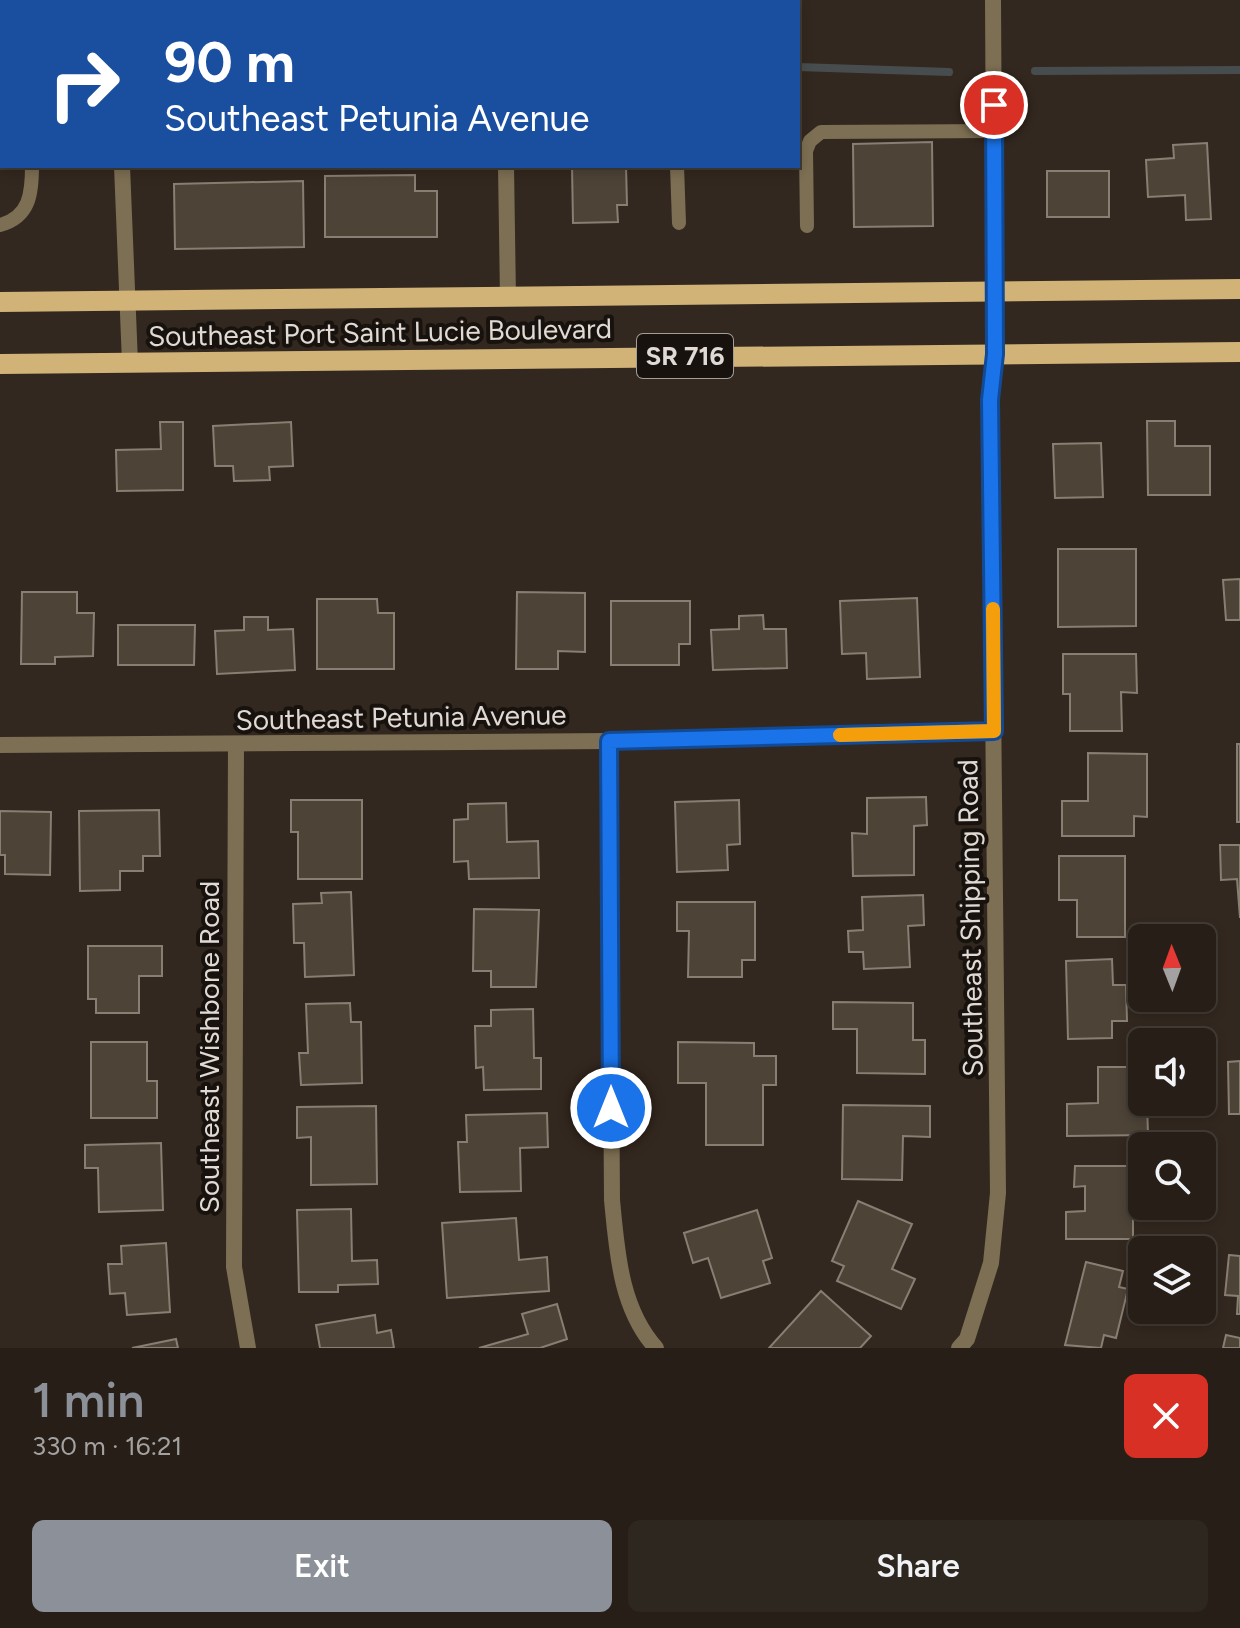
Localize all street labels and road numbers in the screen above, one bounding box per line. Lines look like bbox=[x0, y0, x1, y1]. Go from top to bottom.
street label: Southeast Port Saint Lucie Boulevard bbox=[148, 311, 612, 353]
road number: SR 716 bbox=[637, 334, 733, 378]
street label: Southeast Petunia Avenue bbox=[235, 697, 567, 737]
street label: Southeast Shipping Road bbox=[950, 759, 990, 1077]
street label: Southeast Wishbone Road bbox=[192, 881, 226, 1213]

